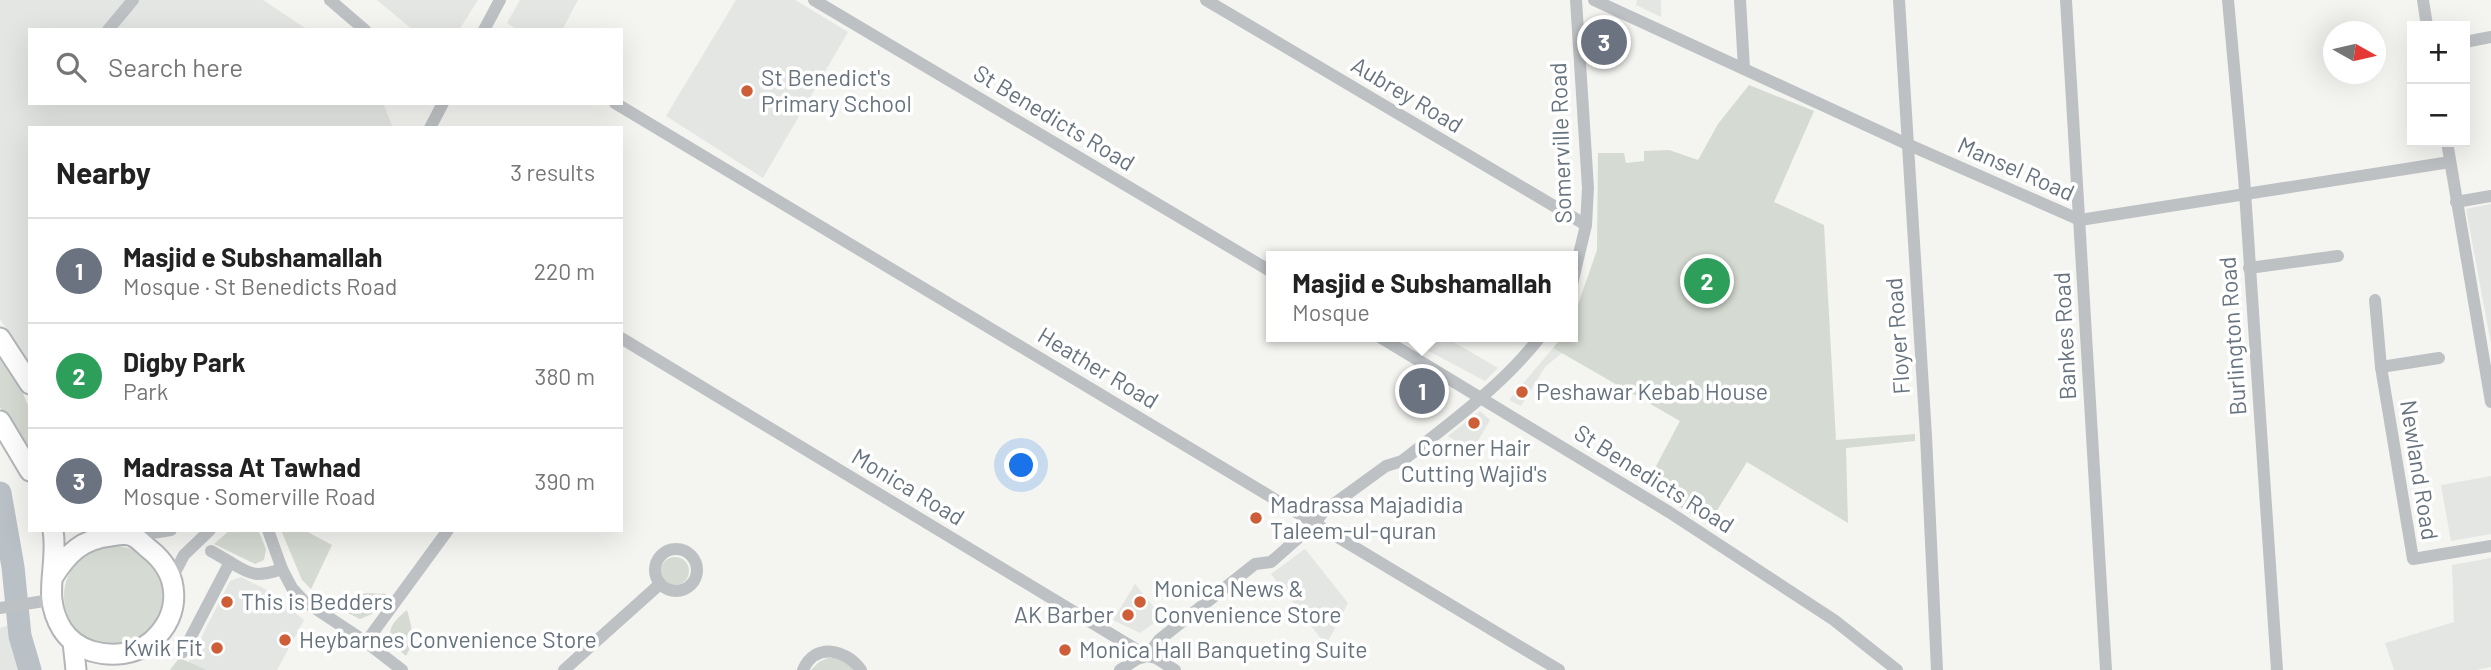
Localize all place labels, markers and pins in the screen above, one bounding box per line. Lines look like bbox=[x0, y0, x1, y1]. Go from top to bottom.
pin: 3 bbox=[1581, 16, 1627, 68]
place label: St Benedict's Primary School bbox=[761, 63, 912, 117]
marker: St Benedict's Primary School bbox=[739, 83, 755, 99]
pin: 2 bbox=[1684, 255, 1730, 307]
pin: 1 bbox=[1399, 365, 1445, 417]
place label: Peshawar Kebab House bbox=[1536, 377, 1768, 405]
marker: Peshawar Kebab House bbox=[1514, 384, 1530, 400]
marker: Corner Hair Cutting Wajid's bbox=[1466, 415, 1482, 431]
place label: Corner Hair Cutting Wajid's bbox=[1401, 433, 1547, 487]
place label: Madrassa Majadidia Taleem-ul-quran bbox=[1270, 490, 1463, 544]
marker: Madrassa Majadidia Taleem-ul-quran bbox=[1248, 510, 1264, 526]
place label: Monica News & Convenience Store bbox=[1154, 574, 1341, 628]
place label: This is Bedders bbox=[241, 587, 393, 615]
marker: This is Bedders bbox=[219, 594, 235, 610]
marker: Monica News & Convenience Store bbox=[1132, 594, 1148, 610]
place label: AK Barber bbox=[1014, 600, 1115, 628]
marker: AK Barber bbox=[1120, 607, 1136, 623]
place label: Heybarnes Convenience Store bbox=[299, 625, 597, 653]
marker: Heybarnes Convenience Store bbox=[277, 632, 293, 648]
place label: Kwik Fit bbox=[124, 633, 203, 661]
place label: Monica Hall Banqueting Suite bbox=[1079, 635, 1368, 663]
marker: Kwik Fit bbox=[209, 640, 225, 656]
marker: Monica Hall Banqueting Suite bbox=[1057, 642, 1073, 658]

